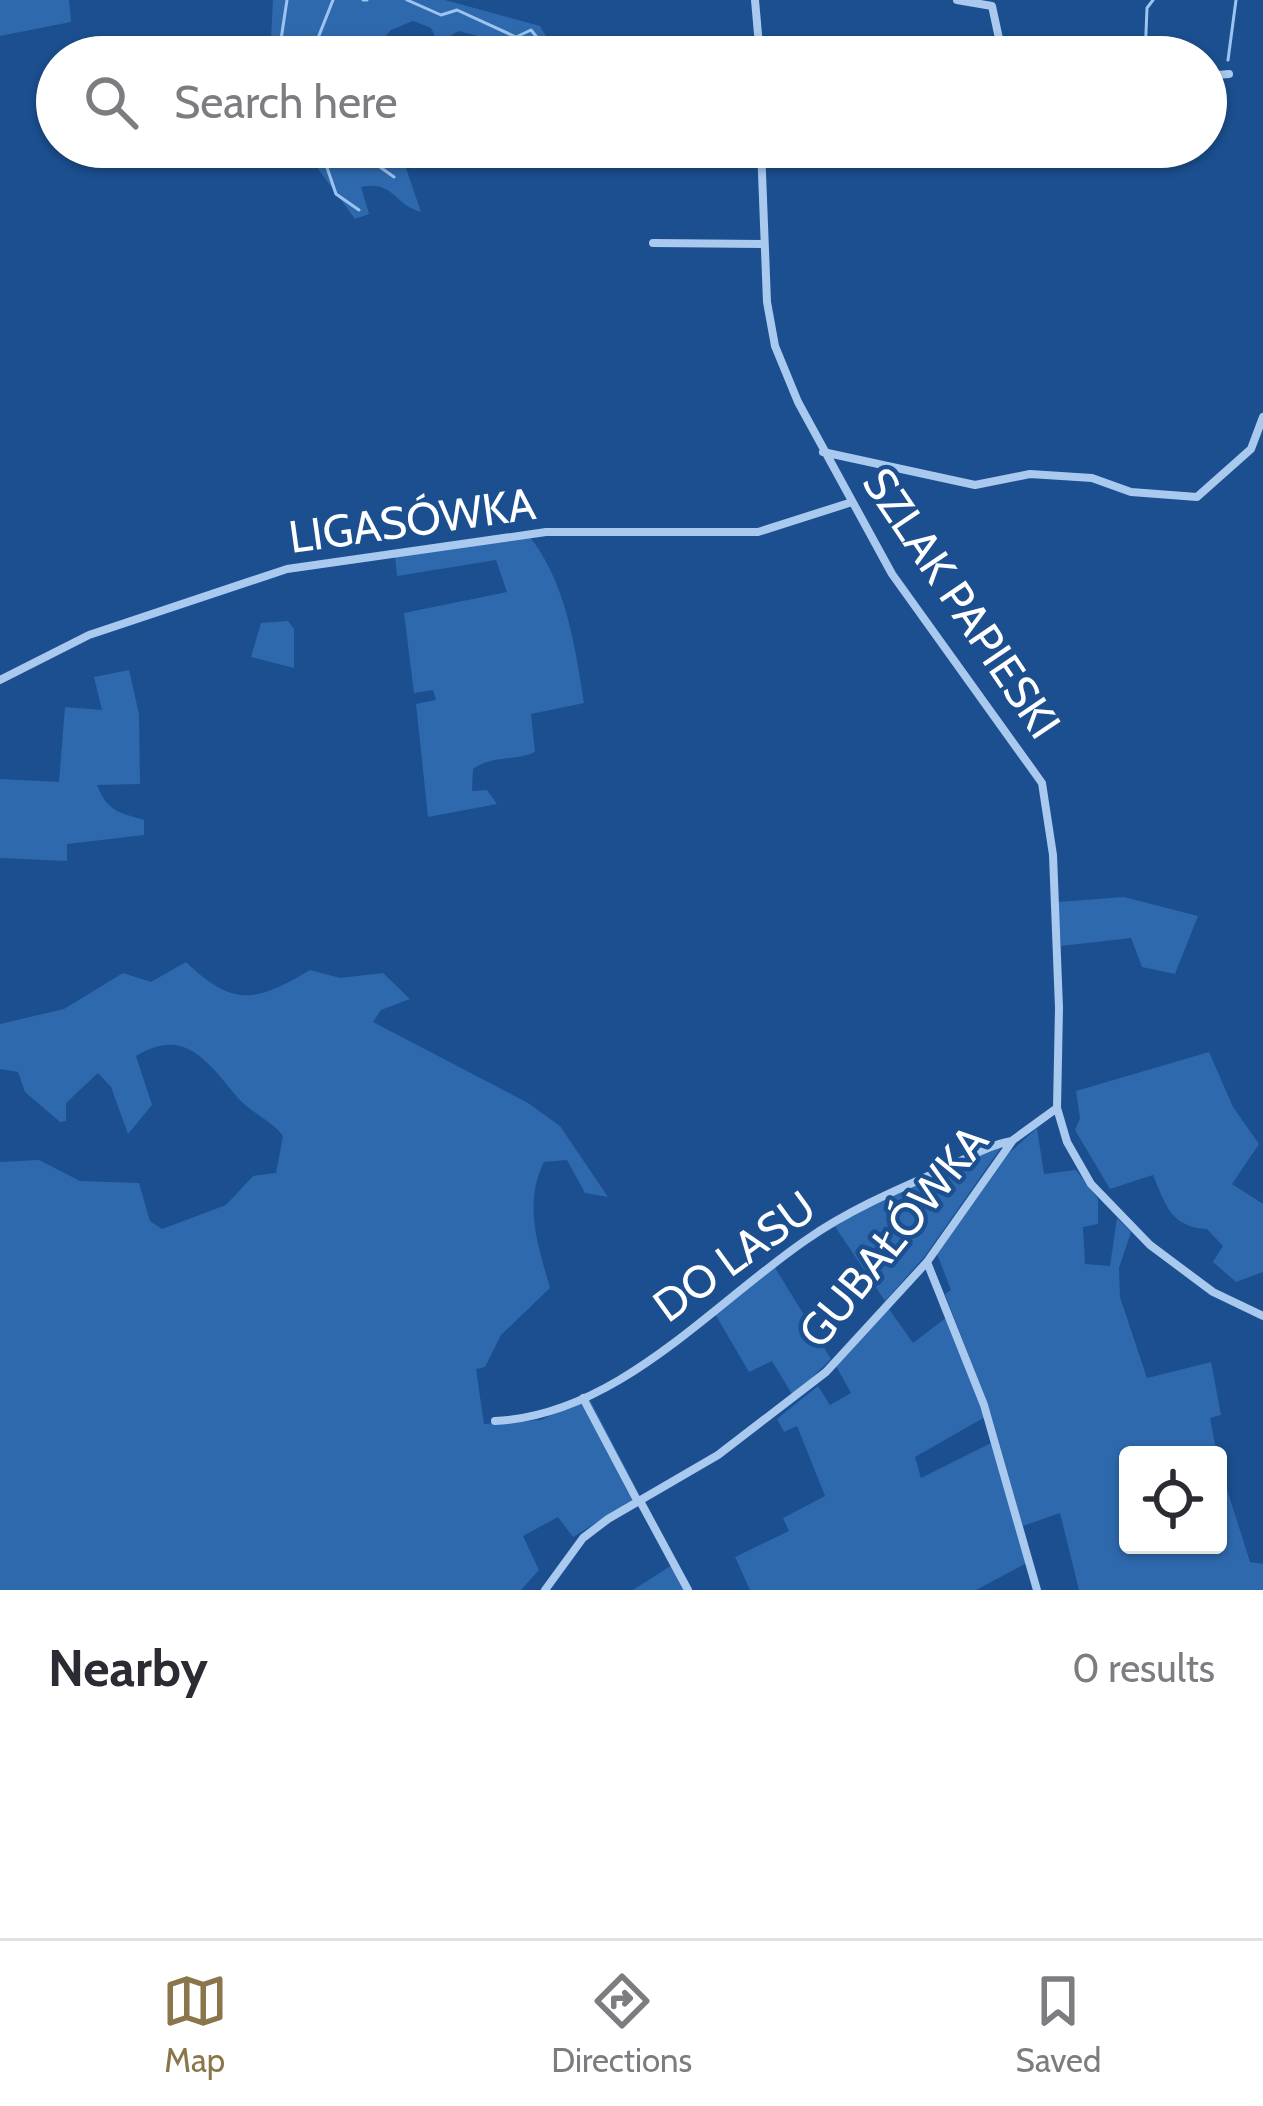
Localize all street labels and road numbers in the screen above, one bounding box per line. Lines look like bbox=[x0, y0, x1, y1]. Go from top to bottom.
street label: SZLAK PAPIESKI bbox=[852, 458, 1072, 748]
street label: LIGASÓWKA bbox=[285, 476, 539, 564]
street label: GUBAŁÓWKA bbox=[787, 1114, 999, 1358]
street label: DO LASU bbox=[643, 1179, 825, 1333]

